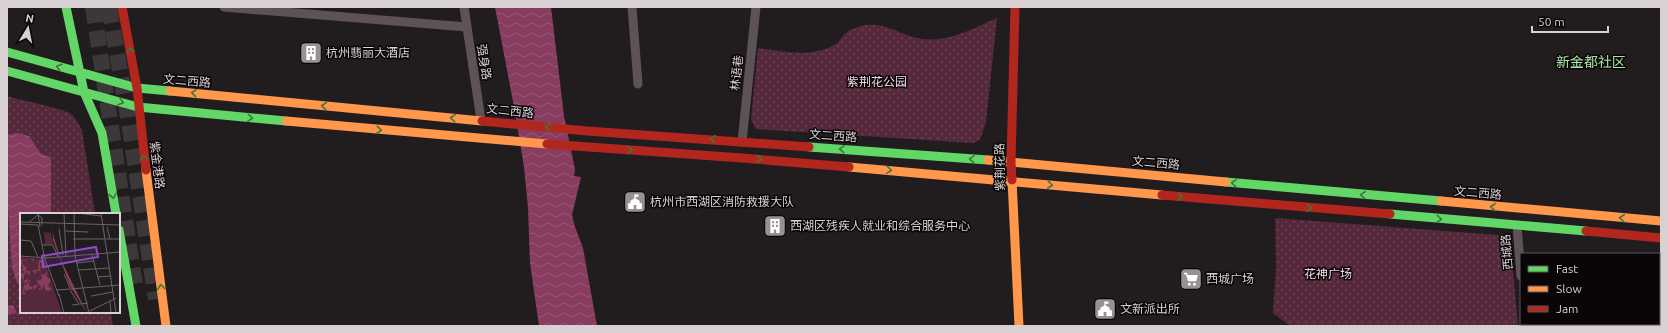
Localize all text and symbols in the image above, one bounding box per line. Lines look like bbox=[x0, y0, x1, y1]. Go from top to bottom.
north arrow bbox=[8, 8, 48, 48]
scale bar bbox=[1532, 8, 1608, 34]
text: N bbox=[25, 12, 35, 25]
text: 50 m bbox=[1538, 15, 1565, 28]
building icon: 杭州翡丽大酒店 bbox=[298, 40, 324, 66]
street label: 强身路 bbox=[475, 43, 494, 81]
place label: 杭州翡丽大酒店 bbox=[326, 46, 410, 59]
one-way arrow bbox=[126, 47, 135, 53]
street label: 林语巷 bbox=[728, 54, 745, 92]
district label: 新金都社区 bbox=[1556, 54, 1626, 70]
one-way arrow bbox=[56, 63, 63, 72]
street label: 文二西路 bbox=[163, 72, 212, 89]
park label: 紫荆花公园 bbox=[847, 75, 907, 88]
one-way arrow bbox=[191, 89, 197, 98]
one-way arrow bbox=[118, 98, 124, 106]
one-way arrow bbox=[321, 101, 327, 110]
street label: 文二西路 bbox=[485, 102, 535, 119]
one-way arrow bbox=[247, 113, 253, 122]
one-way arrow bbox=[450, 113, 456, 122]
one-way arrow bbox=[545, 122, 551, 131]
one-way arrow bbox=[376, 125, 382, 134]
street label: 文二西路 bbox=[809, 127, 857, 144]
one-way arrow bbox=[710, 135, 716, 144]
street label: 紫金港路 bbox=[148, 140, 167, 190]
street label: 紫荆花路 bbox=[993, 143, 1006, 191]
one-way arrow bbox=[839, 145, 845, 154]
one-way arrow bbox=[627, 146, 633, 155]
one-way arrow bbox=[969, 154, 975, 163]
street label: 文二西路 bbox=[1132, 154, 1181, 171]
one-way arrow bbox=[140, 155, 149, 161]
one-way arrow bbox=[756, 155, 762, 164]
one-way arrow bbox=[886, 166, 892, 175]
one-way arrow bbox=[1231, 178, 1237, 187]
one-way arrow bbox=[1047, 180, 1053, 189]
street label: 文二西路 bbox=[1454, 184, 1503, 201]
public building icon: 杭州市西湖区消防救援大队 bbox=[622, 189, 648, 215]
one-way arrow bbox=[1360, 190, 1366, 199]
one-way arrow bbox=[108, 193, 117, 199]
one-way arrow bbox=[1177, 193, 1183, 202]
place label: 杭州市西湖区消防救援大队 bbox=[650, 195, 794, 208]
one-way arrow bbox=[1490, 202, 1496, 211]
one-way arrow bbox=[1306, 203, 1312, 212]
inset map bbox=[20, 213, 120, 313]
building icon: 西湖区残疾人就业和综合服务中心 bbox=[762, 213, 788, 239]
one-way arrow bbox=[1619, 213, 1625, 222]
one-way arrow bbox=[1436, 214, 1442, 223]
place label: 西湖区残疾人就业和综合服务中心 bbox=[790, 219, 970, 232]
street label: 西城路 bbox=[1498, 234, 1515, 271]
legend bbox=[1520, 253, 1660, 325]
text: Fast bbox=[1556, 262, 1578, 275]
supermarket icon: 西城广场 bbox=[1178, 266, 1204, 292]
park label: 花神广场 bbox=[1304, 267, 1352, 280]
place label: 西城广场 bbox=[1206, 272, 1254, 285]
text: Slow bbox=[1556, 282, 1582, 295]
one-way arrow bbox=[157, 284, 166, 290]
public building icon: 文新派出所 bbox=[1092, 296, 1118, 322]
place label: 文新派出所 bbox=[1120, 302, 1180, 315]
text: Jam bbox=[1556, 302, 1578, 315]

